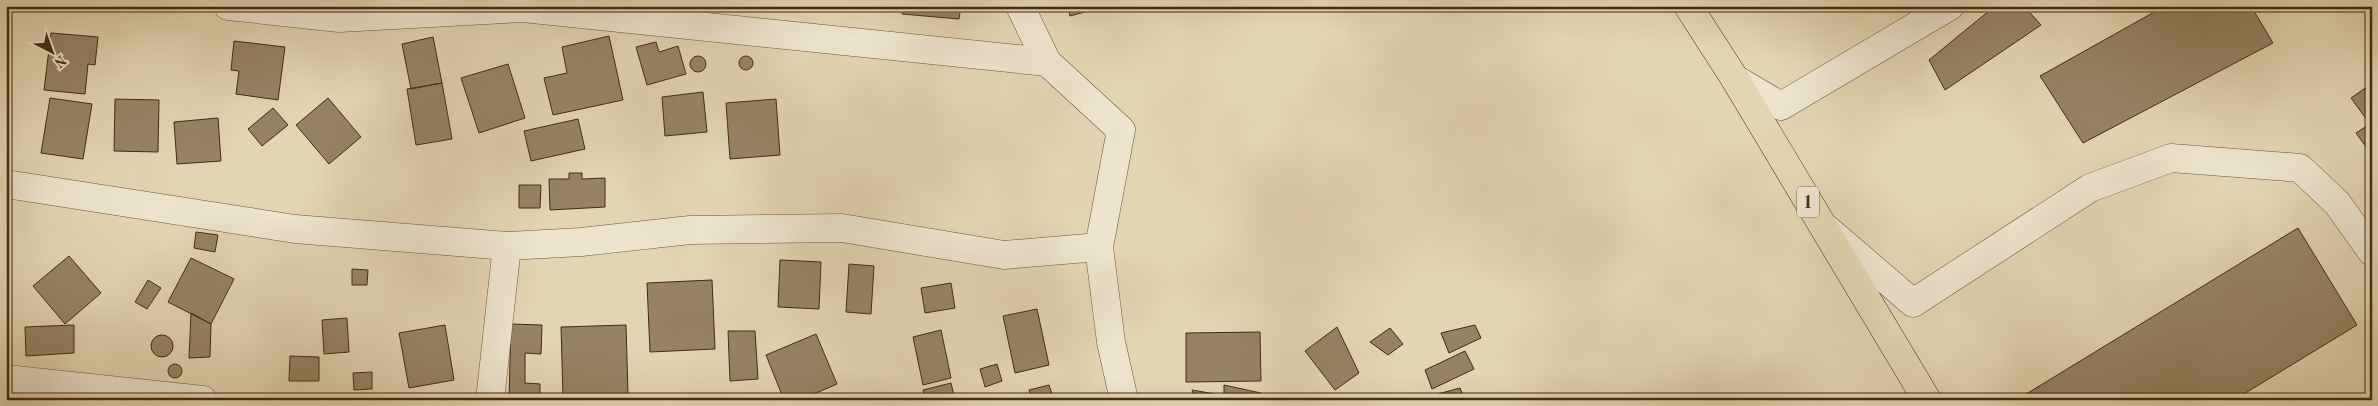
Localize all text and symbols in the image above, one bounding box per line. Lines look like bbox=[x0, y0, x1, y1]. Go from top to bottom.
north arrow bbox=[28, 28, 78, 78]
text: N bbox=[51, 52, 69, 70]
road number: 1 bbox=[1797, 186, 1819, 218]

